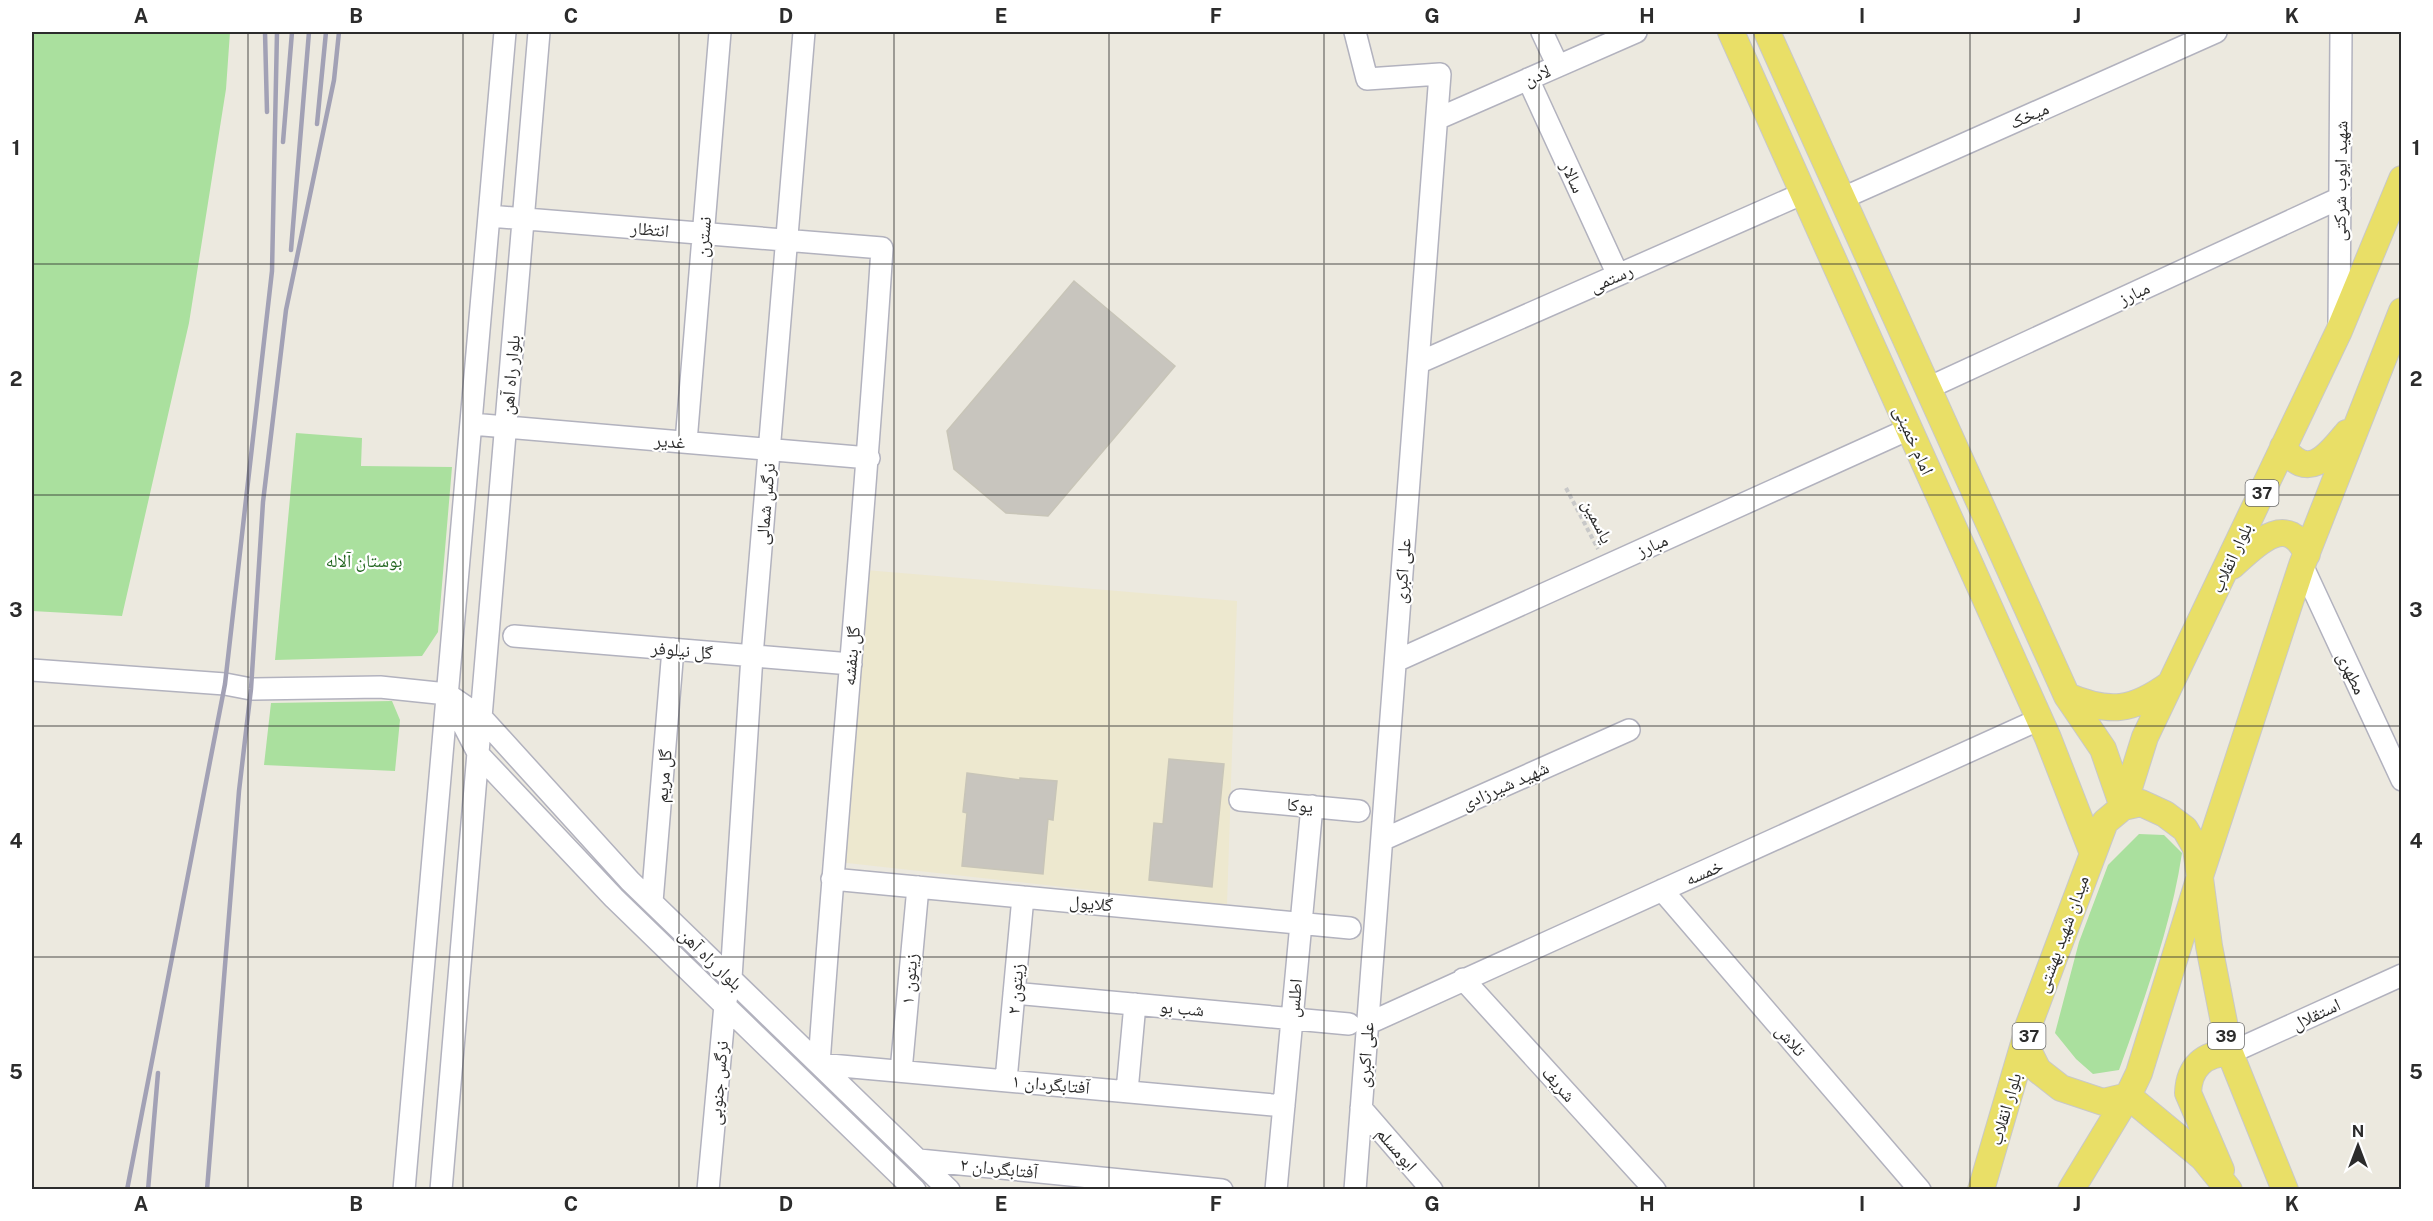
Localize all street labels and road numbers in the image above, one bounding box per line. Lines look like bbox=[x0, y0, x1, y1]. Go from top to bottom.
street label: لادن bbox=[1520, 60, 1554, 91]
street label: میخک bbox=[2006, 97, 2052, 133]
street label: شهید ایوب شرکتی bbox=[2328, 120, 2353, 242]
street label: سالار bbox=[1556, 157, 1589, 196]
street label: نسترن bbox=[691, 216, 716, 259]
street label: انتظار bbox=[629, 217, 670, 241]
street label: رستمی bbox=[1586, 259, 1636, 298]
street label: مبارز bbox=[2114, 277, 2153, 310]
street label: بلوار راه آهن bbox=[496, 334, 525, 416]
street label: امام خمینی bbox=[1888, 402, 1938, 479]
street label: غدیر bbox=[653, 429, 686, 453]
street label: نرگس شمالی bbox=[751, 462, 780, 546]
road number: 37 bbox=[2246, 480, 2278, 506]
street label: یاسمین bbox=[1577, 495, 1618, 547]
street label: بلوار انقلاب bbox=[2206, 520, 2257, 596]
street label: مبارز bbox=[1632, 529, 1671, 562]
street label: علی اکبری bbox=[1389, 538, 1416, 605]
street label: گل بنفشه bbox=[838, 625, 865, 687]
street label: گل نیلوفر bbox=[649, 637, 714, 664]
street label: مطهری bbox=[2332, 648, 2371, 698]
street label: گل مریم bbox=[650, 748, 678, 804]
street label: شهید شیرزادی bbox=[1458, 756, 1552, 815]
street label: یوکا bbox=[1286, 793, 1314, 817]
street label: خمسه bbox=[1682, 854, 1726, 890]
street label: میدان شهید بهشتی bbox=[2031, 873, 2094, 996]
street label: گلایول bbox=[1068, 891, 1114, 916]
street label: بلوار راه آهن bbox=[674, 924, 747, 995]
street label: زیتون ۱ bbox=[896, 953, 923, 1005]
street label: زیتون ۲ bbox=[1002, 963, 1029, 1015]
street label: اطلس bbox=[1282, 978, 1307, 1018]
street label: استقلال bbox=[2288, 994, 2344, 1035]
street label: شب بو bbox=[1159, 996, 1205, 1021]
street label: تلاش bbox=[1771, 1020, 1811, 1061]
street label: علی اکبری bbox=[1352, 1022, 1379, 1089]
road number: 37 bbox=[2012, 1023, 2046, 1049]
road number: 39 bbox=[2208, 1023, 2244, 1049]
street label: نرگس جنوبی bbox=[704, 1040, 733, 1126]
street label: شریف bbox=[1538, 1062, 1580, 1106]
street label: آفتابگردان ۱ bbox=[1011, 1070, 1091, 1099]
street label: بلوار انقلاب bbox=[1985, 1070, 2026, 1148]
street label: ابومسلم bbox=[1371, 1123, 1422, 1177]
street label: آفتابگردان ۲ bbox=[959, 1153, 1039, 1184]

